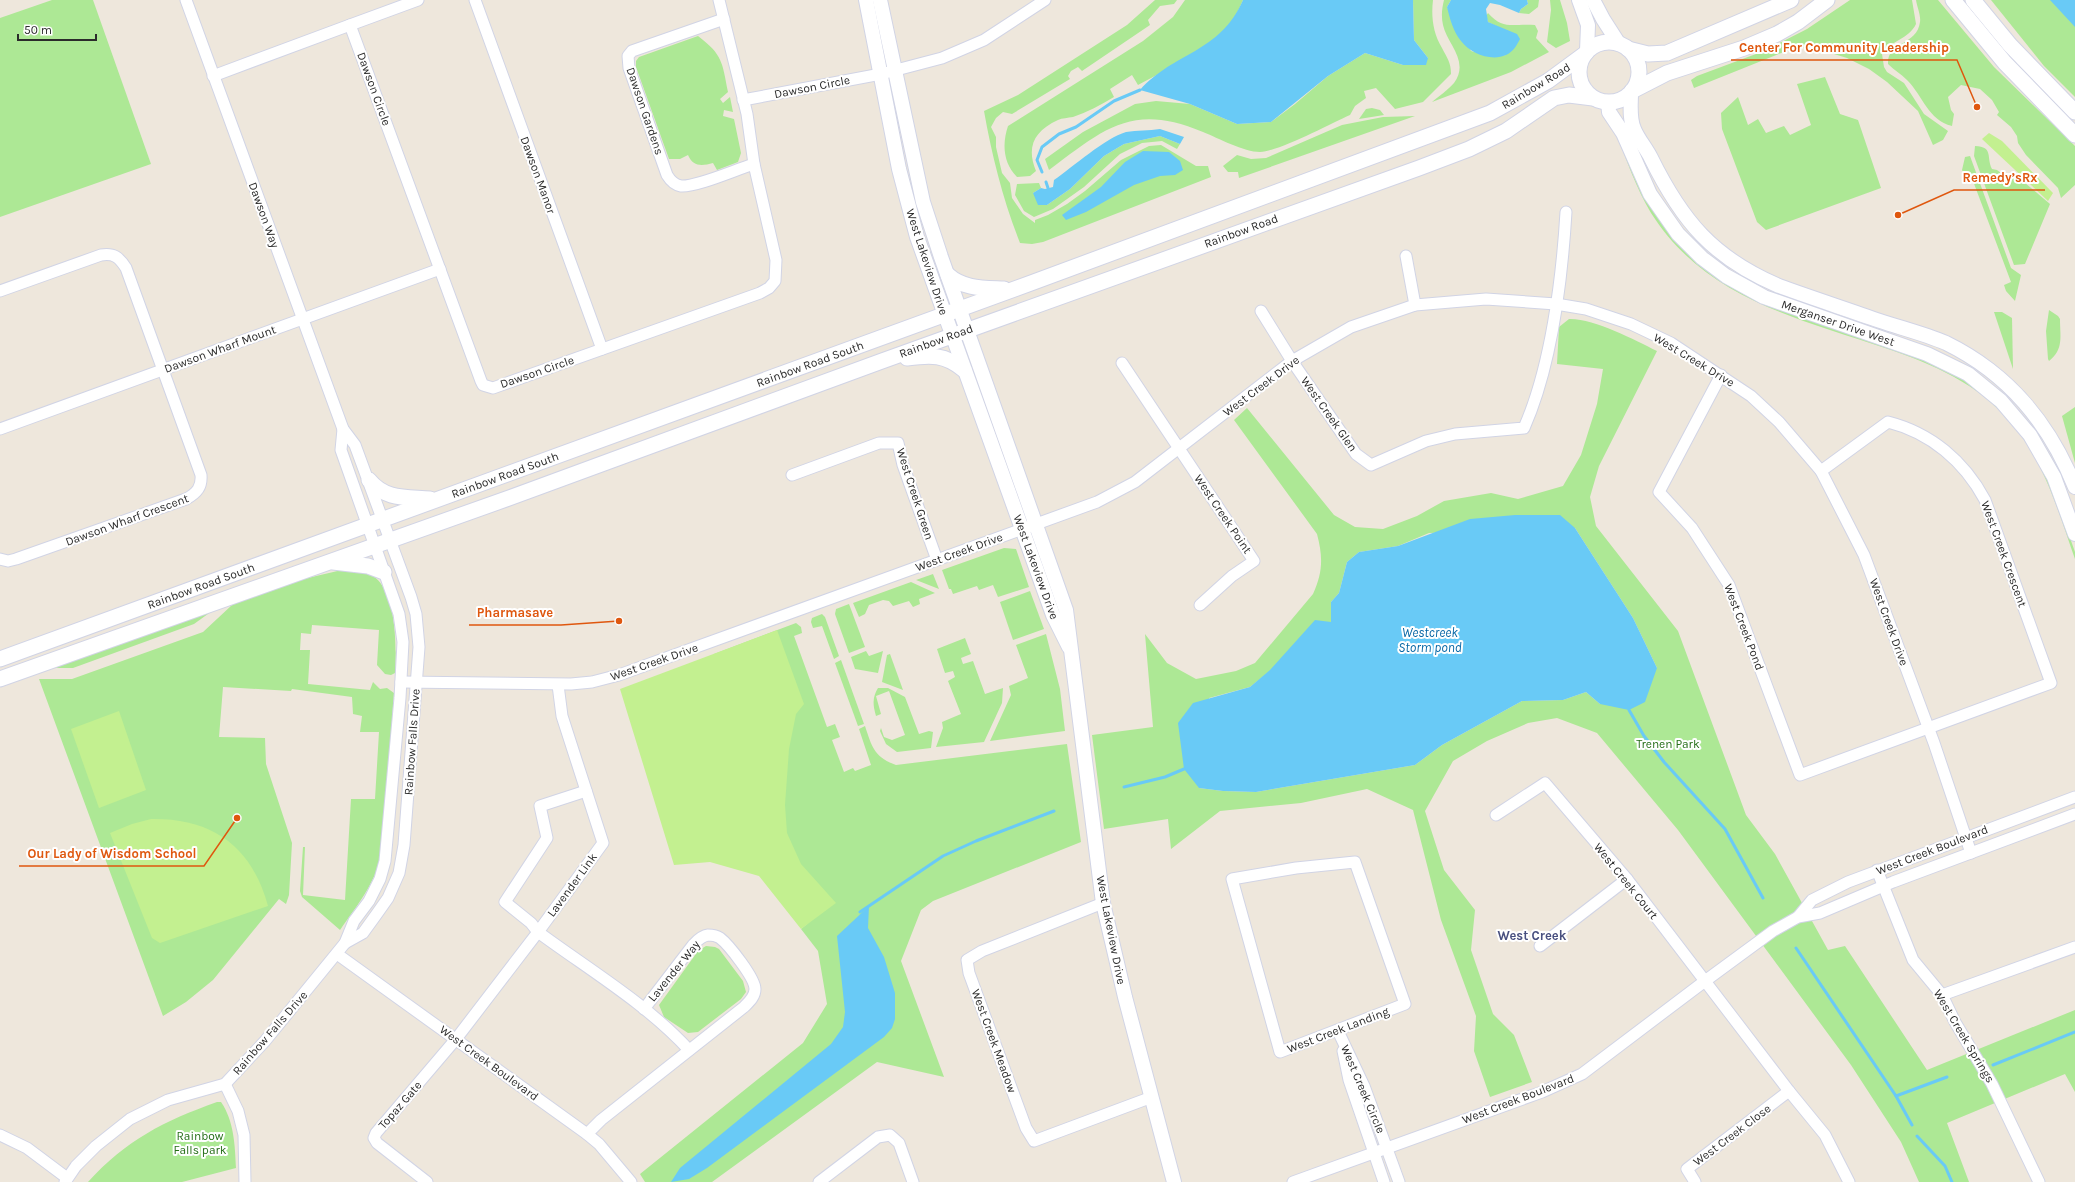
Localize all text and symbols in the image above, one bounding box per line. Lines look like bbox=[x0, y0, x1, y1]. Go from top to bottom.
scale bar bbox=[18, 16, 96, 42]
text: 50 m bbox=[24, 23, 52, 37]
callout: Center For Community Leadership bbox=[1731, 35, 1957, 60]
text: Center For Community Leadership bbox=[1739, 40, 1949, 55]
street label: Dawson Circle bbox=[354, 50, 394, 128]
street label: Rainbow Road bbox=[1499, 60, 1573, 112]
street label: Dawson Gardens bbox=[623, 65, 667, 157]
street label: Dawson Circle bbox=[773, 73, 851, 101]
street label: Dawson Manor bbox=[518, 135, 559, 216]
callout: Remedy’sRx bbox=[1954, 165, 2045, 190]
text: Remedy’sRx bbox=[1963, 170, 2037, 185]
street label: Dawson Way bbox=[246, 180, 282, 250]
street label: West Lakeview Drive bbox=[903, 207, 951, 317]
street label: Rainbow Road bbox=[1202, 211, 1280, 251]
street label: Merganser Drive West bbox=[1779, 297, 1897, 349]
street label: Rainbow Road bbox=[897, 321, 975, 361]
street label: Dawson Wharf Mount bbox=[162, 322, 278, 376]
street label: West Creek Drive bbox=[1651, 330, 1737, 390]
street label: Rainbow Road South bbox=[754, 338, 866, 390]
street label: Dawson Circle bbox=[498, 353, 576, 391]
street label: West Creek Drive bbox=[1220, 353, 1302, 419]
street label: West Creek Glen bbox=[1298, 374, 1360, 454]
street label: West Creek Green bbox=[894, 446, 936, 542]
street label: Rainbow Road South bbox=[449, 449, 561, 501]
street label: West Creek Point bbox=[1191, 472, 1255, 557]
street label: Dawson Wharf Crescent bbox=[63, 491, 191, 549]
street label: West Creek Crescent bbox=[1978, 499, 2030, 610]
street label: West Lakeview Drive bbox=[1010, 513, 1062, 621]
street label: West Creek Drive bbox=[913, 530, 1005, 574]
street label: Rainbow Road South bbox=[145, 560, 257, 612]
street label: West Creek Drive bbox=[1867, 576, 1911, 668]
street label: West Creek Pond bbox=[1721, 582, 1767, 672]
callout: Pharmasave bbox=[469, 600, 561, 625]
text: Pharmasave bbox=[477, 605, 553, 620]
water label: Westcreek Storm pond bbox=[1398, 625, 1462, 655]
street label: West Creek Drive bbox=[608, 640, 700, 684]
street label: Rainbow Falls Drive bbox=[401, 688, 423, 796]
park label: Trenen Park bbox=[1636, 737, 1700, 751]
street label: West Creek Boulevard bbox=[1874, 822, 1990, 878]
street label: West Creek Court bbox=[1591, 840, 1661, 922]
callout: Our Lady of Wisdom School bbox=[19, 841, 204, 866]
text: Our Lady of Wisdom School bbox=[27, 846, 197, 861]
street label: Lavender Link bbox=[544, 850, 600, 920]
street label: West Lakeview Drive bbox=[1094, 874, 1128, 986]
district label: West Creek bbox=[1498, 928, 1567, 943]
street label: Lavender Way bbox=[645, 937, 703, 1004]
street label: West Creek Meadow bbox=[969, 987, 1019, 1095]
street label: West Creek Springs bbox=[1931, 987, 1997, 1085]
street label: Rainbow Falls Drive bbox=[230, 988, 310, 1078]
street label: West Creek Landing bbox=[1285, 1004, 1391, 1056]
street label: West Creek Boulevard bbox=[437, 1022, 541, 1104]
street label: West Creek Circle bbox=[1338, 1043, 1388, 1135]
street label: West Creek Boulevard bbox=[1460, 1071, 1576, 1127]
street label: Topaz Gate bbox=[375, 1078, 425, 1132]
street label: West Creek Close bbox=[1690, 1101, 1774, 1169]
park label: Rainbow Falls park bbox=[173, 1129, 227, 1157]

